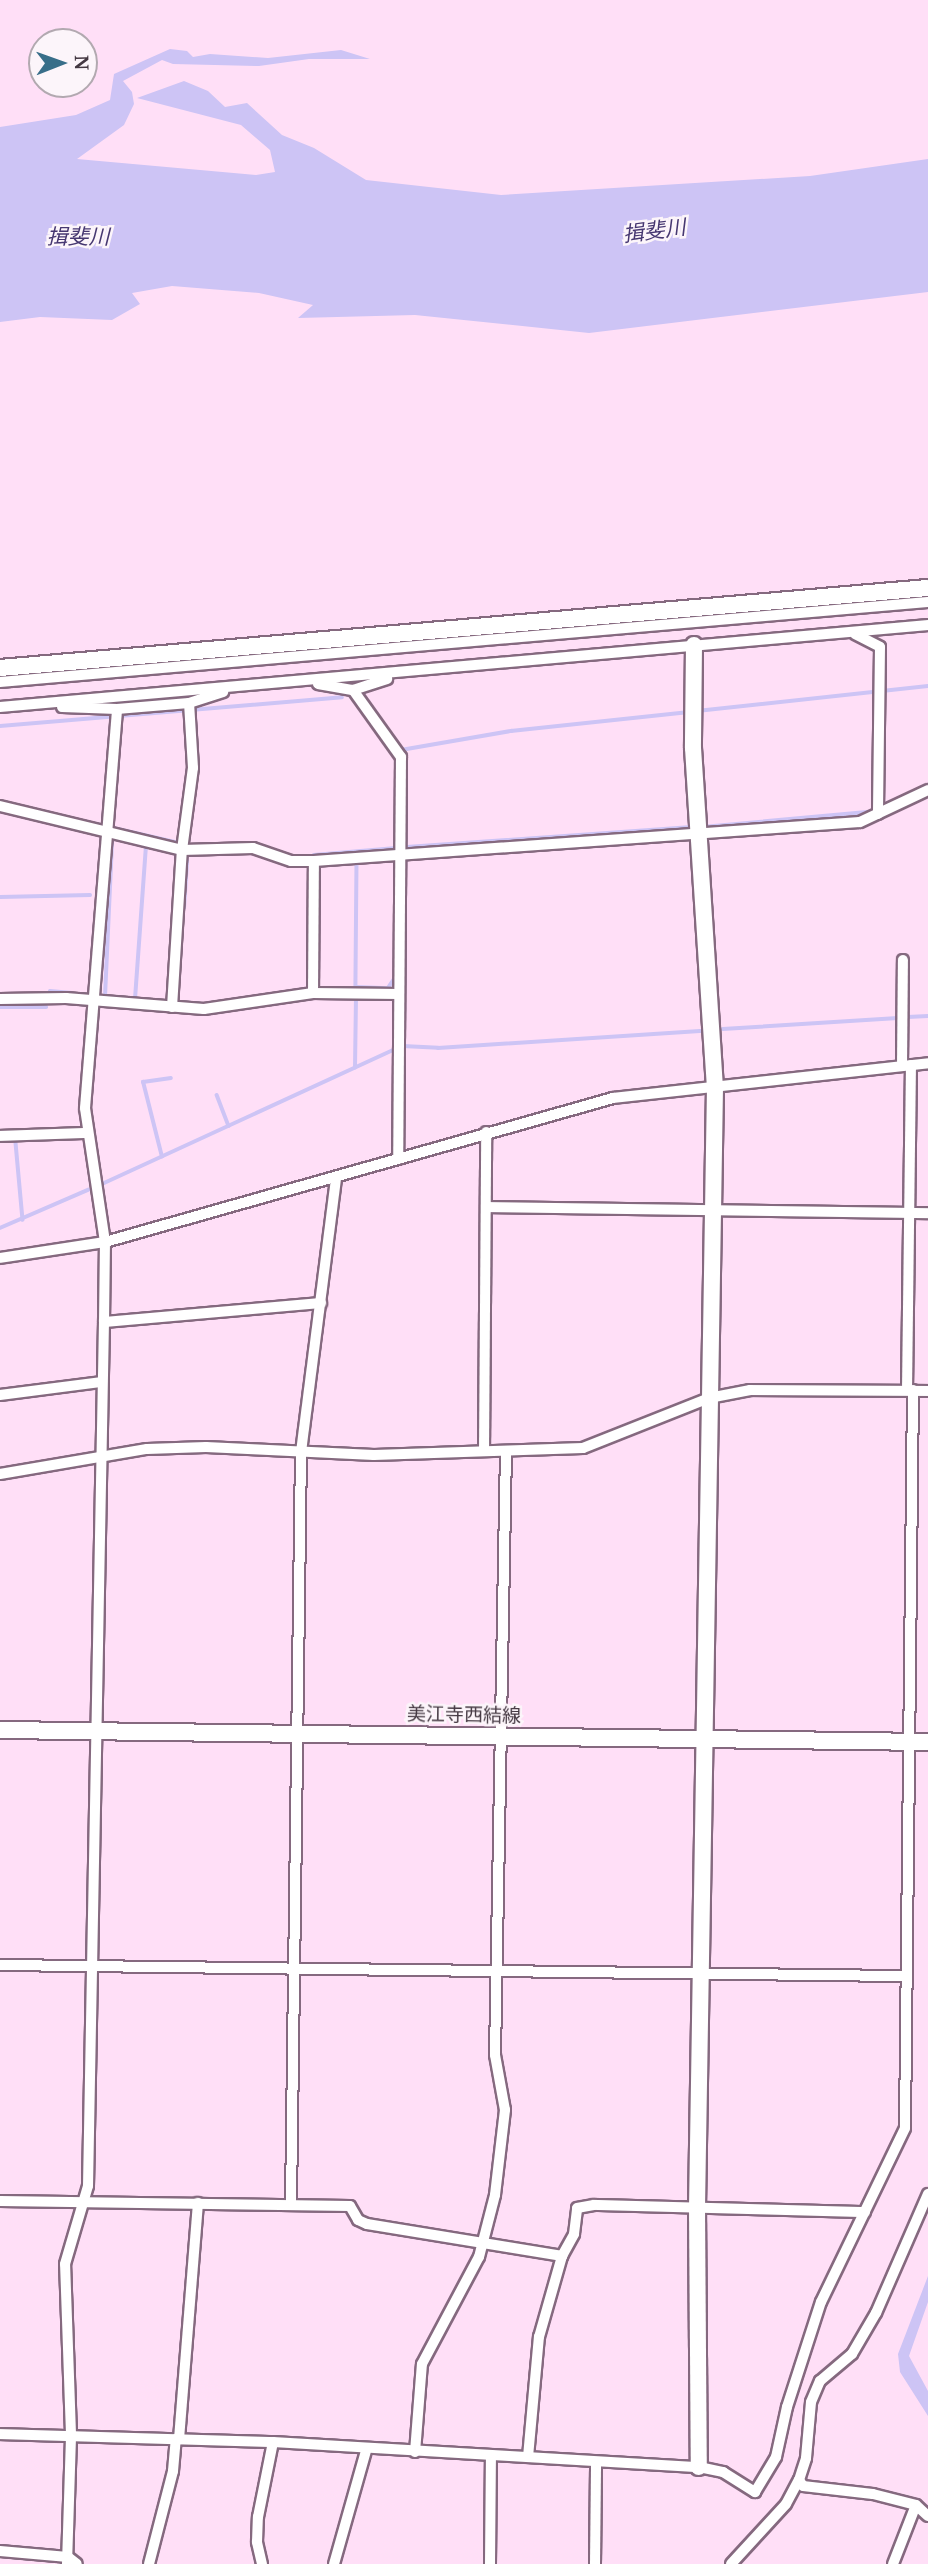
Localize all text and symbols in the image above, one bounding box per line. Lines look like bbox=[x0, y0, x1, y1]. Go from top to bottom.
north arrow bbox=[28, 28, 98, 98]
text: N bbox=[69, 55, 95, 70]
water label: 揖斐川 bbox=[621, 214, 687, 246]
water label: 揖斐川 bbox=[47, 223, 109, 249]
street label: 美江寺西結線 bbox=[407, 1703, 521, 1727]

